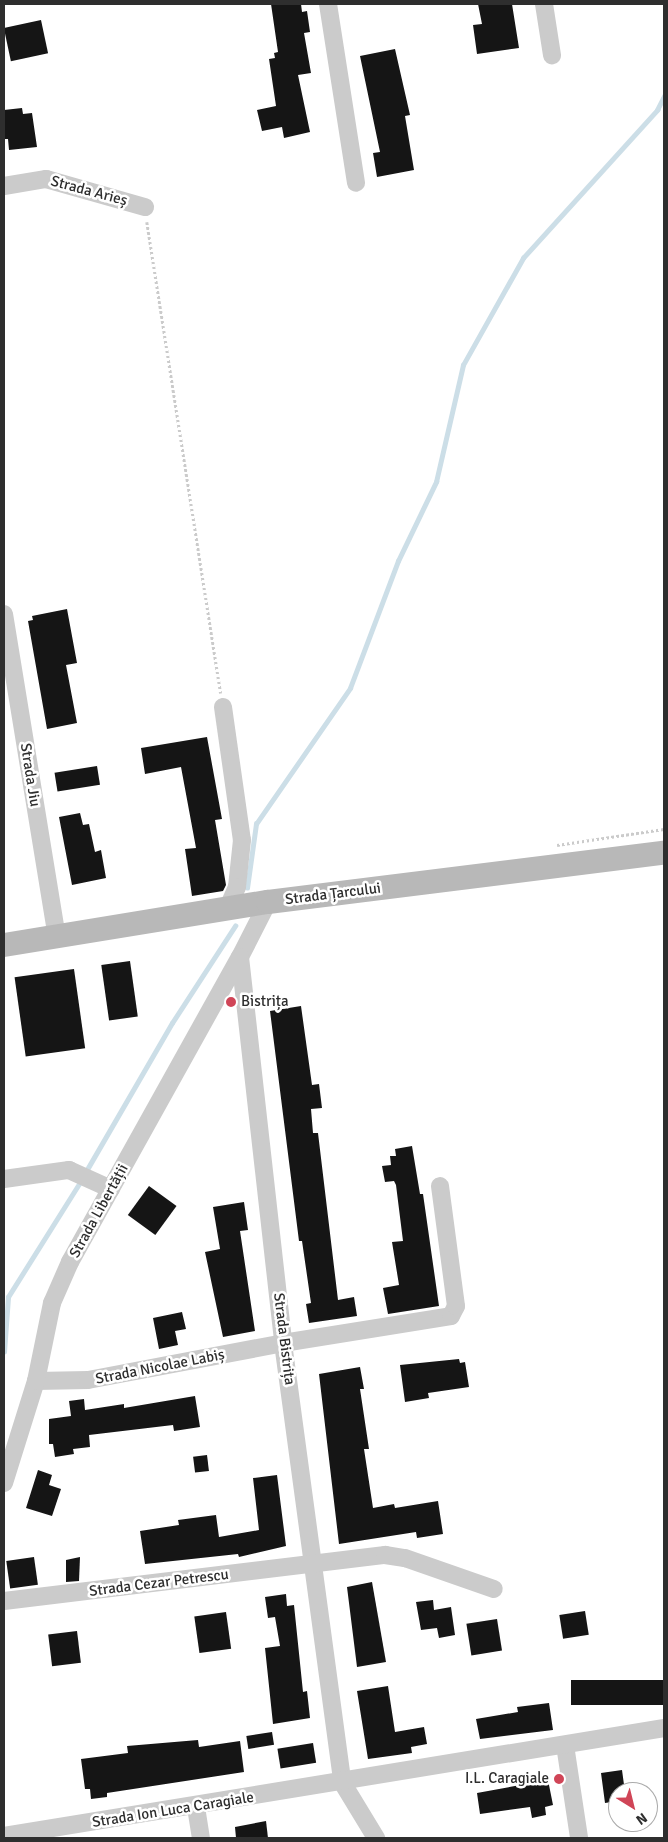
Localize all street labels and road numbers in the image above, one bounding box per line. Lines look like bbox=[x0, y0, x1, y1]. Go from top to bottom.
street label: Strada Arieș bbox=[49, 172, 129, 210]
street label: Strada Jiu bbox=[16, 742, 44, 808]
street label: Strada Țarcului bbox=[284, 879, 382, 909]
street label: Strada Libertății bbox=[66, 1161, 132, 1261]
street label: Strada Bistrița bbox=[269, 1292, 299, 1386]
street label: Strada Nicolae Labiș bbox=[94, 1346, 226, 1388]
street label: Strada Cezar Petrescu bbox=[88, 1566, 230, 1600]
street label: Strada Ion Luca Caragiale bbox=[91, 1788, 255, 1832]

